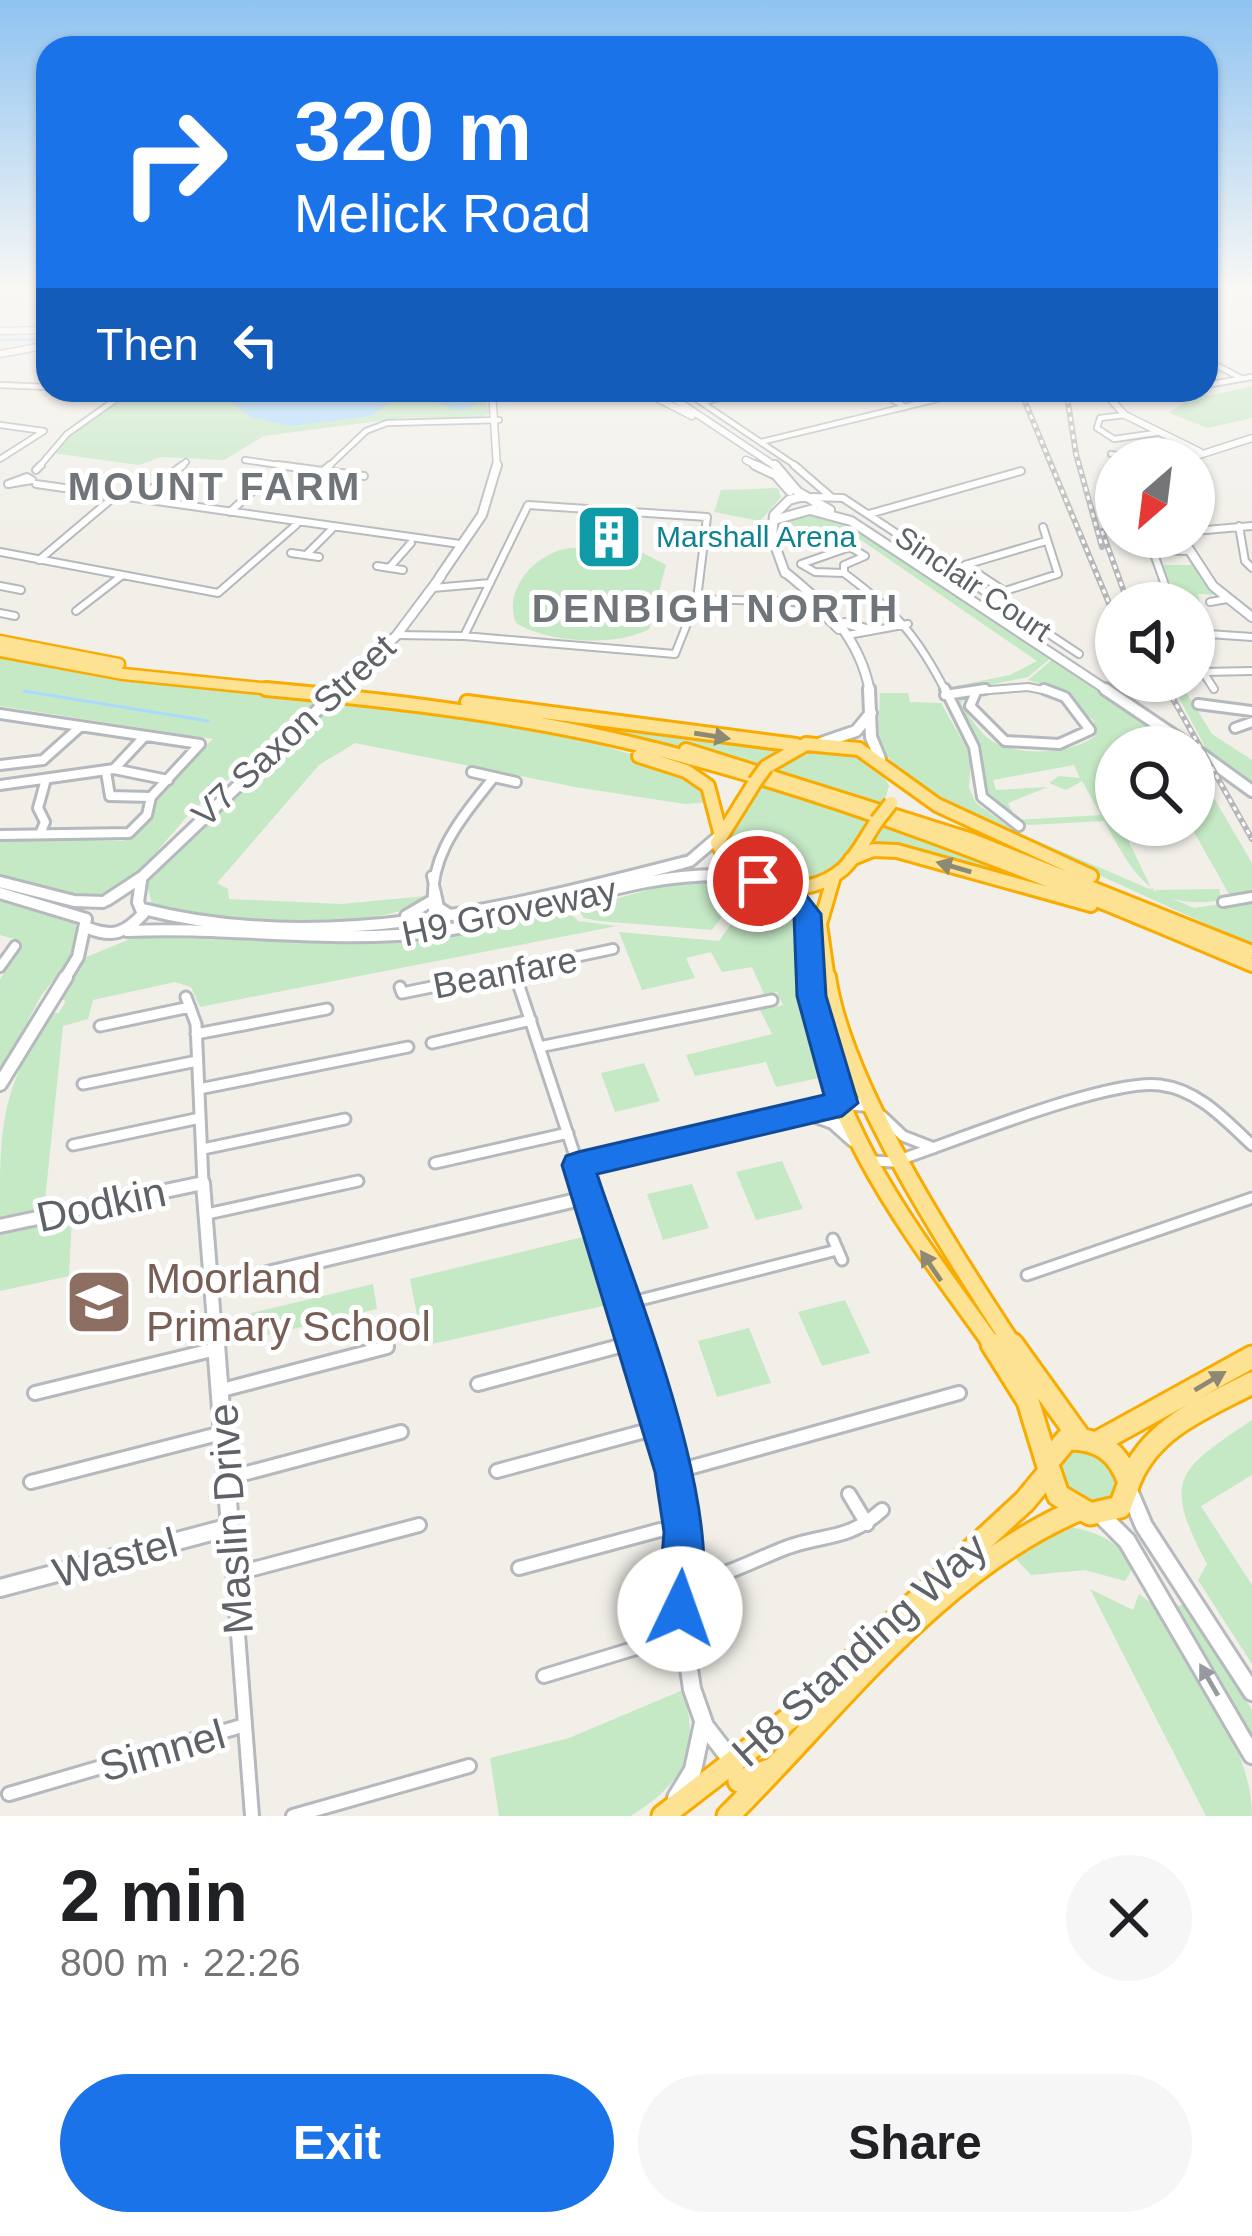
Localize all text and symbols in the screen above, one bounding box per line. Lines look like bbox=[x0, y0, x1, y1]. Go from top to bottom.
icon: right bbox=[96, 84, 252, 240]
text: 320 m bbox=[294, 84, 532, 178]
text: Melick Road bbox=[294, 183, 591, 243]
icon: left bbox=[223, 312, 289, 378]
text: Then bbox=[96, 319, 199, 370]
north arrow bbox=[1095, 438, 1215, 558]
map controls bbox=[1095, 438, 1215, 846]
district label: MOUNT FARM bbox=[68, 465, 362, 508]
building icon: Marshall Arena bbox=[574, 502, 644, 572]
place label: Marshall Arena bbox=[656, 520, 856, 553]
street label: Sinclair Court bbox=[889, 520, 1058, 648]
button: sound bbox=[1095, 582, 1215, 702]
district label: DENBIGH NORTH bbox=[532, 587, 900, 630]
street label: V7 Saxon Street bbox=[183, 626, 403, 835]
button: search bbox=[1095, 726, 1215, 846]
one-way arrow bbox=[693, 727, 731, 746]
pin bbox=[707, 830, 809, 932]
icon: arrive bbox=[725, 848, 791, 914]
one-way arrow bbox=[935, 856, 972, 875]
street label: H9 Groveway bbox=[398, 869, 620, 954]
street label: Beanfare bbox=[429, 938, 581, 1007]
street label: Dodkin bbox=[32, 1168, 170, 1241]
one-way arrow bbox=[920, 1249, 943, 1282]
place label: Moorland Primary School bbox=[146, 1255, 431, 1350]
school or university icon: Moorland Primary School bbox=[64, 1267, 134, 1337]
one-way arrow bbox=[1193, 1372, 1227, 1393]
street label: Maslin Drive bbox=[199, 1402, 262, 1636]
street label: Wastel bbox=[48, 1518, 182, 1597]
street label: H8 Standing Way bbox=[723, 1523, 996, 1776]
position arrow bbox=[617, 1546, 743, 1672]
one-way arrow bbox=[1200, 1664, 1221, 1697]
street label: Simnel bbox=[94, 1710, 230, 1791]
button: close bbox=[1066, 1855, 1192, 1981]
text: 2 min bbox=[60, 1856, 248, 1936]
text: 800 m · 22:26 bbox=[60, 1941, 301, 1984]
button: Exit bbox=[60, 2074, 614, 2212]
button: Share bbox=[638, 2074, 1192, 2212]

